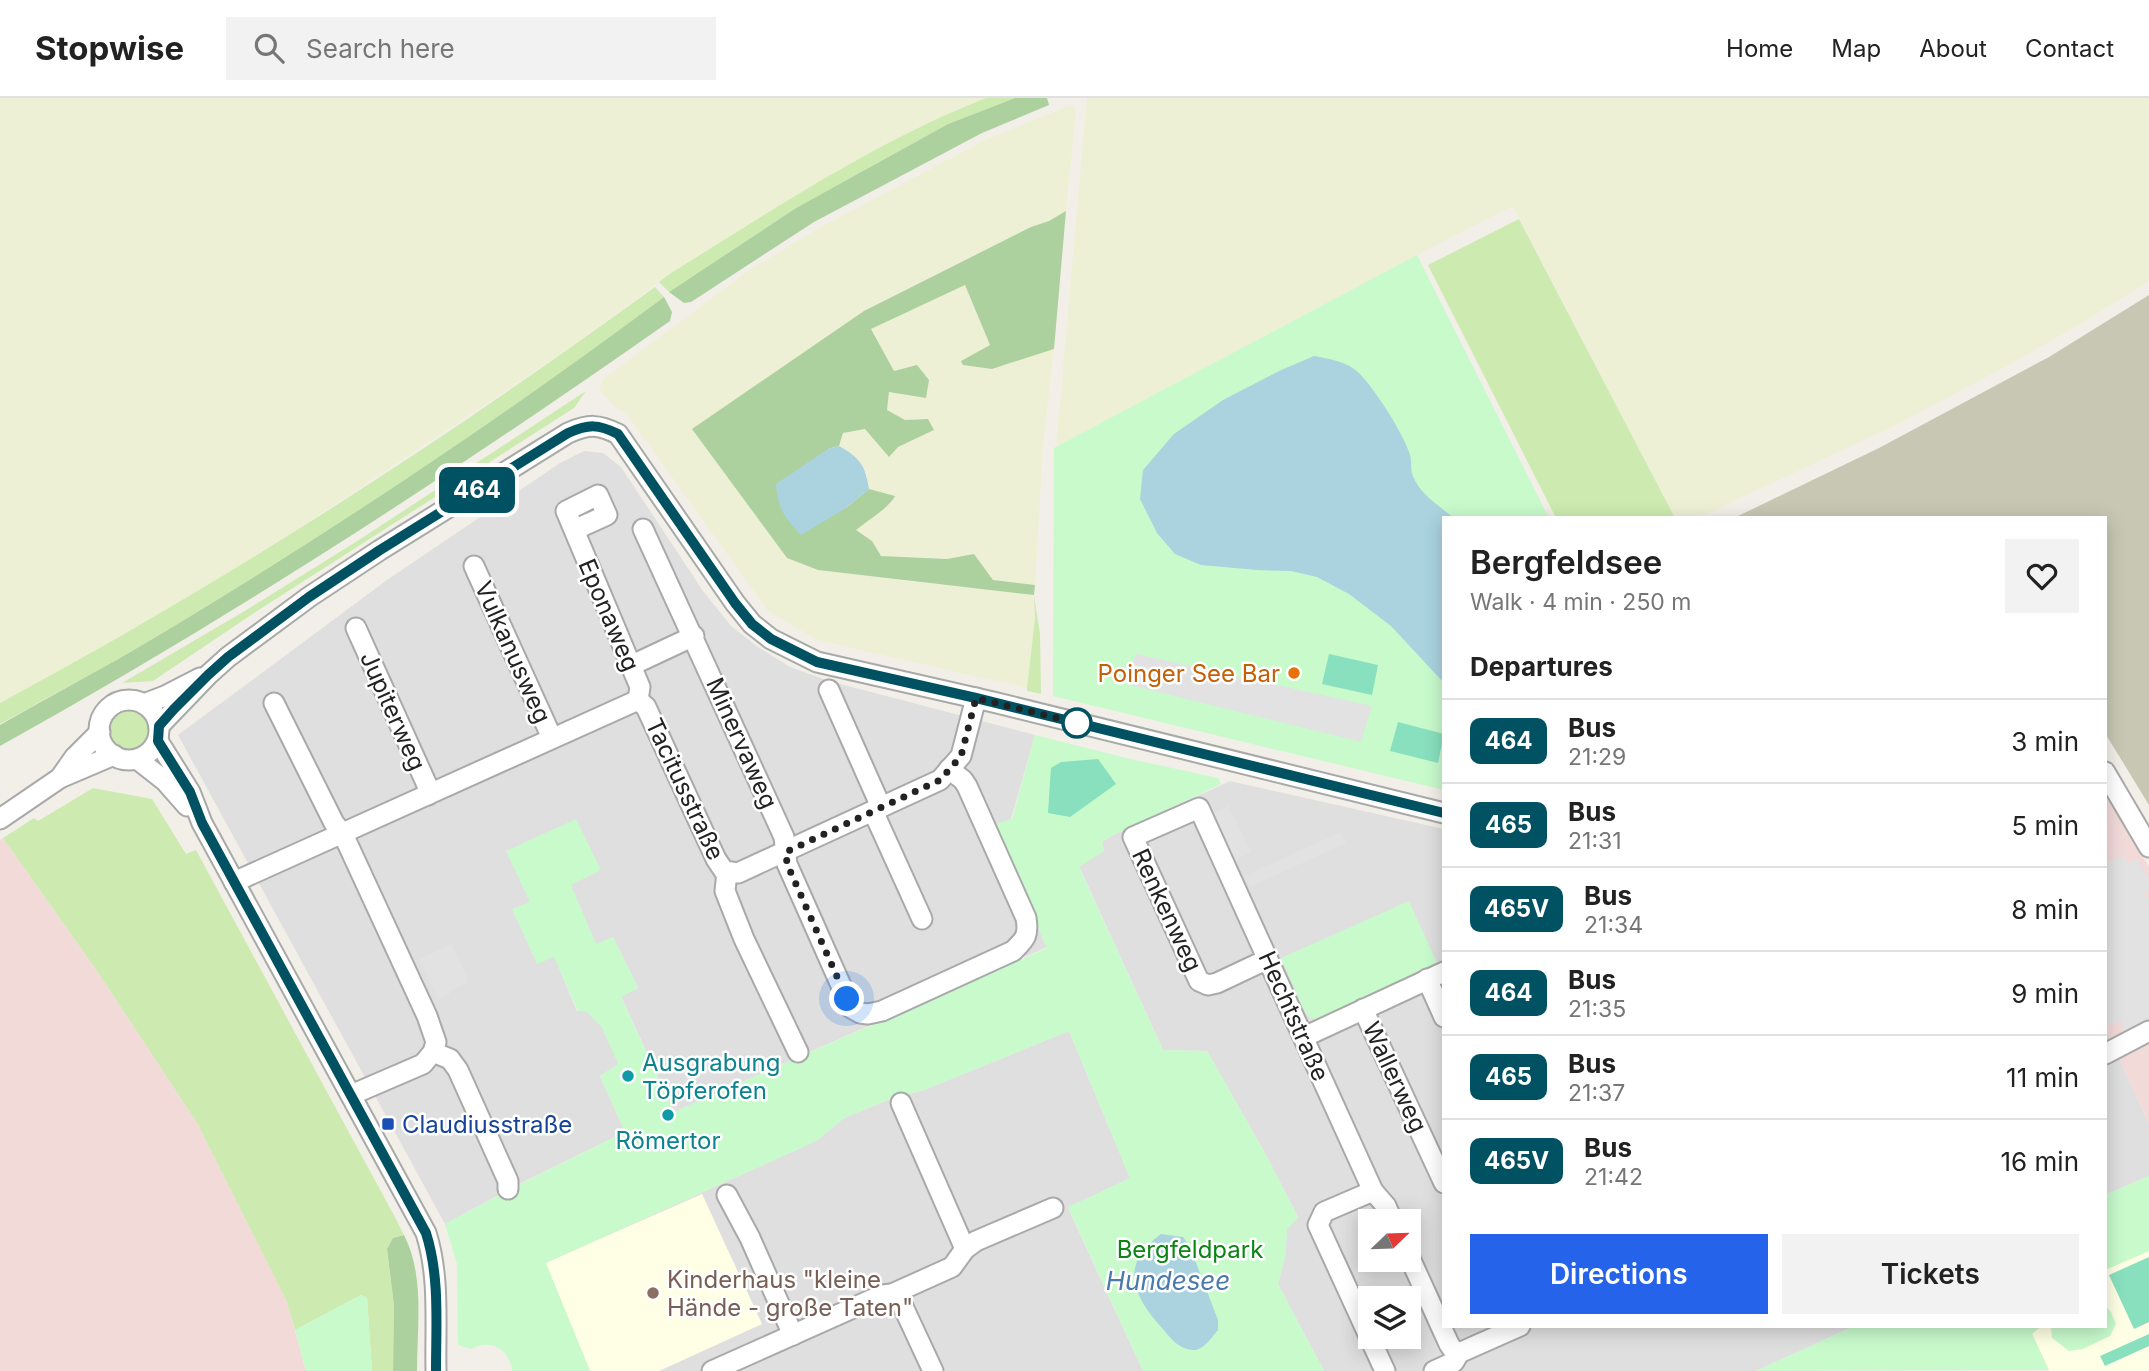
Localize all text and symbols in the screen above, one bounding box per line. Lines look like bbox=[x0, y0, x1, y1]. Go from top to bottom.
search box bbox=[226, 17, 716, 80]
text: Stopwise bbox=[35, 28, 184, 68]
icon: search bbox=[250, 29, 288, 67]
text: Search here bbox=[306, 33, 455, 64]
text: Home bbox=[1726, 34, 1793, 63]
text: Map bbox=[1831, 34, 1881, 63]
text: About bbox=[1919, 34, 1987, 63]
text: Contact bbox=[2025, 34, 2114, 63]
line badge: 464 bbox=[437, 467, 517, 513]
text: 464 bbox=[453, 475, 501, 504]
button: heart bbox=[2005, 539, 2079, 613]
text: Bergfeldsee bbox=[1470, 542, 1662, 582]
street label: Eponaweg bbox=[572, 555, 646, 675]
street label: Vulkanusweg bbox=[469, 577, 557, 727]
text: Walk · 4 min · 250 m bbox=[1470, 588, 1692, 616]
street label: Jupiterweg bbox=[354, 647, 432, 775]
text: Departures bbox=[1470, 651, 1613, 682]
place label: Poinger See Bar bbox=[1098, 659, 1280, 688]
marker: Poinger See Bar bbox=[1286, 665, 1302, 681]
street label: Minervaweg bbox=[700, 673, 784, 813]
unlabelled marker bbox=[1062, 708, 1092, 738]
text: Bus bbox=[1568, 712, 1616, 743]
street label: Tacitusstraße bbox=[639, 713, 731, 865]
text: 464 bbox=[1484, 726, 1533, 755]
text: 3 min bbox=[2011, 726, 2079, 757]
text: 21:29 bbox=[1568, 743, 1626, 771]
text: Bus bbox=[1568, 796, 1616, 827]
text: 465 bbox=[1485, 810, 1532, 839]
text: 5 min bbox=[2011, 810, 2079, 841]
text: 21:31 bbox=[1568, 827, 1622, 855]
street label: Renkenweg bbox=[1126, 844, 1208, 976]
text: Bus bbox=[1584, 880, 1632, 911]
text: 465V bbox=[1484, 894, 1549, 923]
text: 8 min bbox=[2011, 894, 2079, 925]
text: 21:34 bbox=[1584, 911, 1643, 939]
street label: Hechtstraße bbox=[1252, 947, 1336, 1085]
text: Bus bbox=[1568, 964, 1616, 995]
text: 464 bbox=[1484, 978, 1533, 1007]
text: 9 min bbox=[2011, 978, 2079, 1009]
your location bbox=[829, 981, 864, 1016]
text: 21:35 bbox=[1568, 995, 1626, 1023]
street label: Wallerweg bbox=[1357, 1017, 1433, 1137]
place label: Ausgrabung Töpferofen bbox=[642, 1048, 780, 1105]
text: Bus bbox=[1568, 1048, 1616, 1079]
text: 465 bbox=[1485, 1062, 1532, 1091]
text: 11 min bbox=[2006, 1062, 2079, 1093]
marker: Ausgrabung Töpferofen bbox=[620, 1068, 636, 1084]
text: 21:37 bbox=[1568, 1079, 1625, 1107]
marker: Römertor bbox=[660, 1107, 676, 1123]
place label: Claudiusstraße bbox=[402, 1110, 572, 1139]
marker: Claudiusstraße bbox=[380, 1116, 396, 1132]
place label: Römertor bbox=[616, 1126, 720, 1155]
text: Bus bbox=[1584, 1132, 1632, 1163]
text: 465V bbox=[1484, 1146, 1549, 1175]
text: 16 min bbox=[2001, 1146, 2079, 1177]
text: 21:42 bbox=[1584, 1163, 1643, 1191]
north arrow bbox=[1358, 1209, 1421, 1272]
map controls bbox=[1358, 1209, 1421, 1349]
button: Directions bbox=[1470, 1234, 1768, 1314]
button: Tickets bbox=[1782, 1234, 2079, 1314]
park label: Bergfeldpark bbox=[1117, 1235, 1263, 1264]
place label: Kinderhaus "kleine Hände - große Taten" bbox=[667, 1265, 913, 1322]
water label: Hundesee bbox=[1106, 1265, 1230, 1296]
marker: Kinderhaus "kleine Hände - große Taten" bbox=[645, 1285, 661, 1301]
button: layers bbox=[1358, 1286, 1421, 1349]

